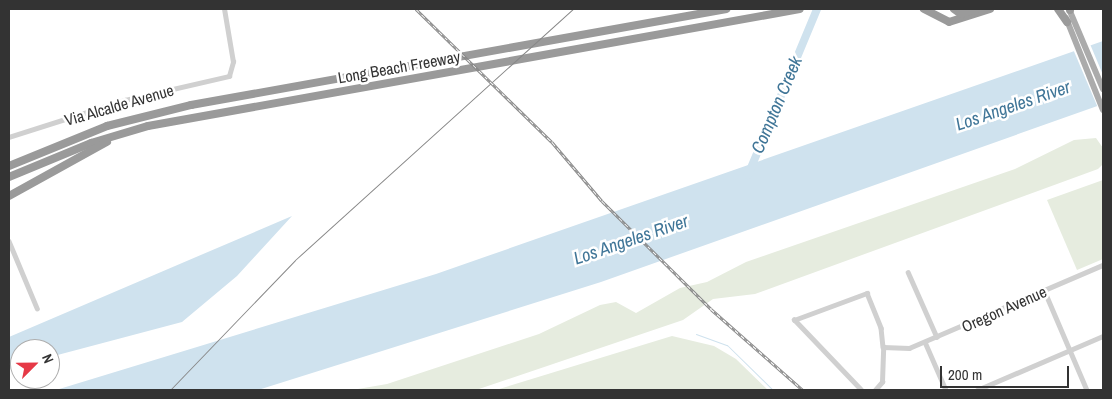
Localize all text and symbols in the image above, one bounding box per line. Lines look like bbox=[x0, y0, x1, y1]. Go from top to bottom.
street label: Long Beach Freeway bbox=[336, 47, 462, 87]
water label: Compton Creek bbox=[747, 53, 807, 157]
water label: Los Angeles River bbox=[952, 76, 1074, 136]
street label: Via Alcalde Avenue bbox=[62, 80, 176, 130]
water label: Los Angeles River bbox=[570, 210, 692, 270]
street label: Oregon Avenue bbox=[958, 282, 1050, 336]
north arrow bbox=[10, 339, 60, 389]
text: N bbox=[38, 351, 58, 366]
scale bar bbox=[942, 356, 1071, 388]
text: 200 m bbox=[948, 364, 982, 385]

